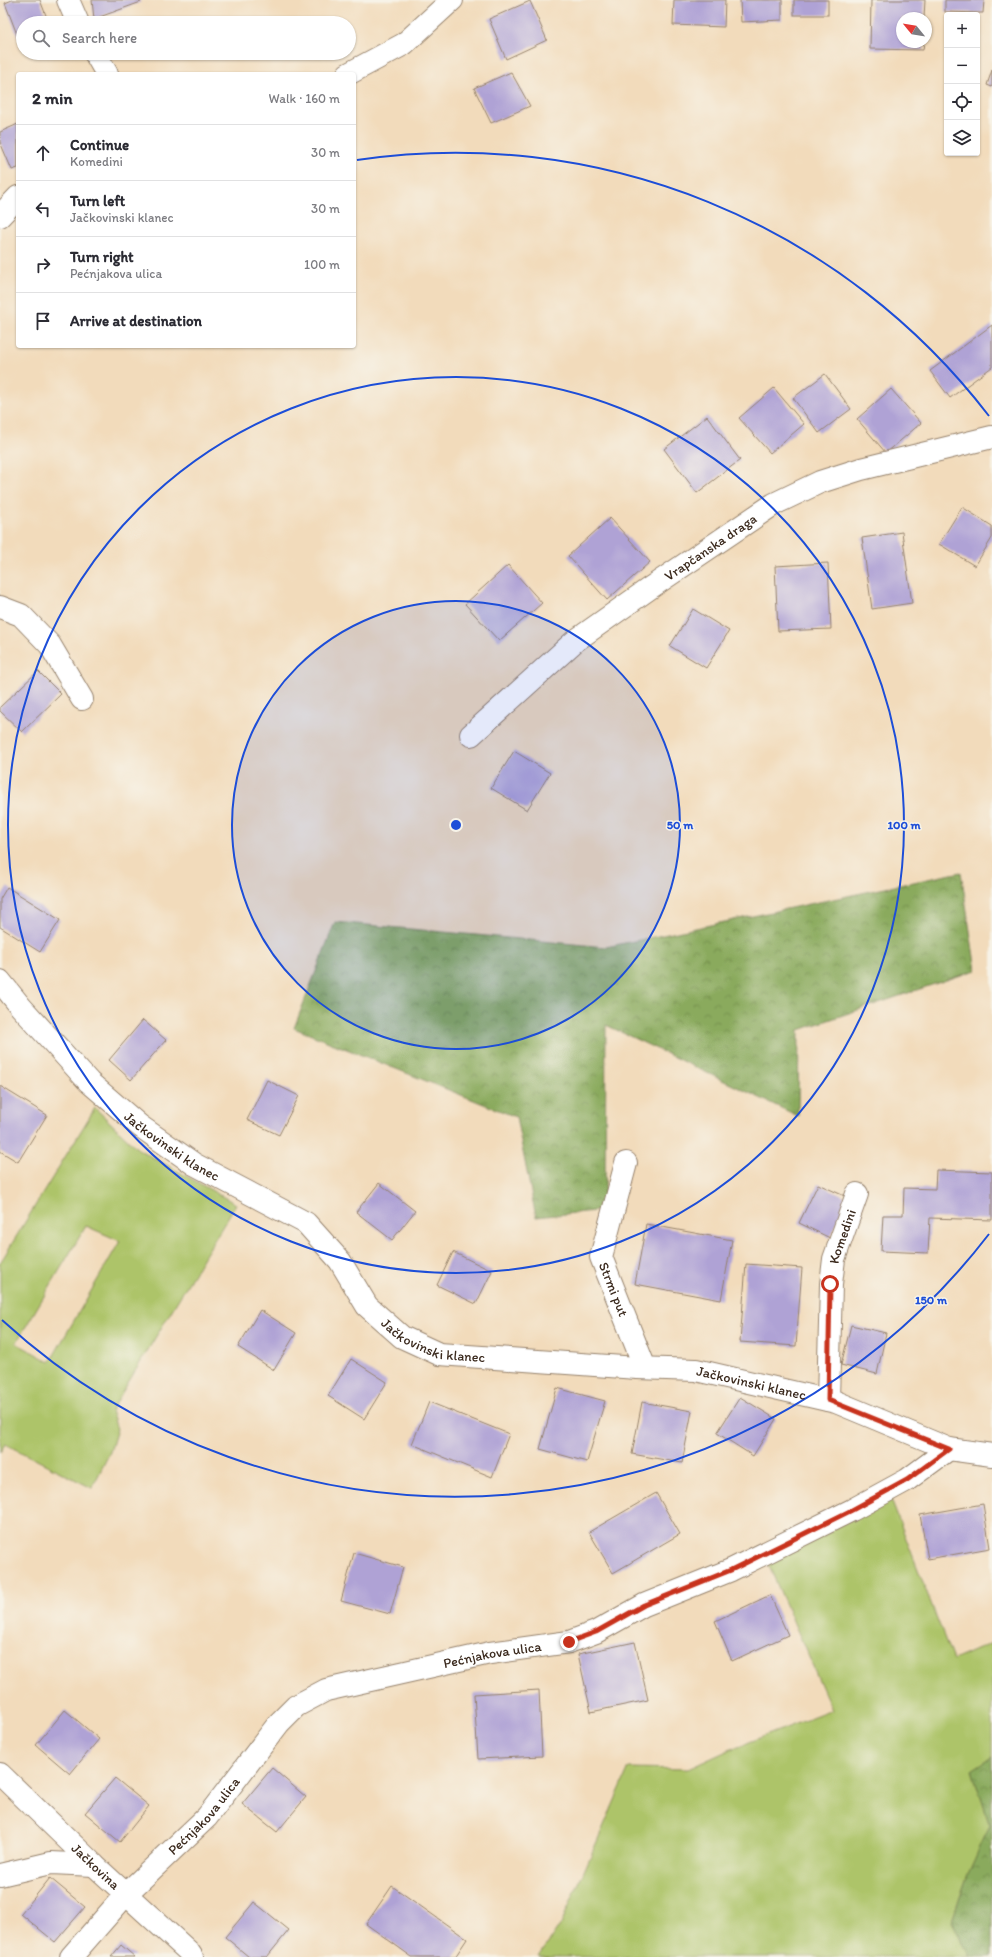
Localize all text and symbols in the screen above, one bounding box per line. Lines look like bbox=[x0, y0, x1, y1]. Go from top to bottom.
north arrow bbox=[896, 12, 932, 48]
map controls bbox=[944, 12, 980, 156]
button: + bbox=[944, 12, 980, 48]
search box bbox=[16, 16, 356, 60]
icon: search bbox=[30, 27, 52, 49]
text: Search here bbox=[62, 29, 137, 47]
button: − bbox=[944, 48, 980, 84]
button: locate bbox=[944, 84, 980, 120]
text: 2 min bbox=[32, 88, 72, 108]
text: Walk · 160 m bbox=[269, 91, 340, 106]
button: layers bbox=[944, 120, 980, 156]
text: Continue bbox=[70, 136, 129, 154]
icon: ahead bbox=[32, 142, 54, 164]
text: 30 m bbox=[311, 145, 340, 160]
text: Komedini bbox=[70, 154, 123, 169]
text: Turn left bbox=[70, 192, 125, 210]
icon: left bbox=[32, 198, 54, 220]
text: 30 m bbox=[311, 201, 340, 216]
text: Jačkovinski klanec bbox=[70, 210, 174, 225]
text: Turn right bbox=[70, 248, 134, 266]
icon: right bbox=[32, 254, 54, 276]
text: 100 m bbox=[304, 257, 340, 272]
text: Pećnjakova ulica bbox=[70, 266, 162, 281]
icon: arrive bbox=[32, 310, 54, 332]
text: Arrive at destination bbox=[70, 312, 202, 330]
street label: Vrapčanska draga bbox=[661, 510, 760, 584]
centre of rings bbox=[449, 818, 463, 832]
text: 50 m bbox=[667, 818, 694, 832]
text: 100 m bbox=[887, 818, 921, 832]
street label: Jačkovinski klanec bbox=[121, 1108, 223, 1185]
street label: Komedini bbox=[825, 1207, 859, 1265]
street label: Strmi put bbox=[595, 1260, 632, 1319]
route start bbox=[821, 1275, 839, 1293]
text: 150 m bbox=[915, 1293, 948, 1307]
street label: Jačkovinski klanec bbox=[378, 1314, 486, 1366]
street label: Jačkovinski klanec bbox=[695, 1362, 808, 1404]
route end bbox=[560, 1633, 578, 1651]
street label: Pećnjakova ulica bbox=[442, 1637, 543, 1672]
street label: Pećnjakova ulica bbox=[164, 1773, 244, 1858]
street label: Jačkovina bbox=[68, 1840, 124, 1893]

